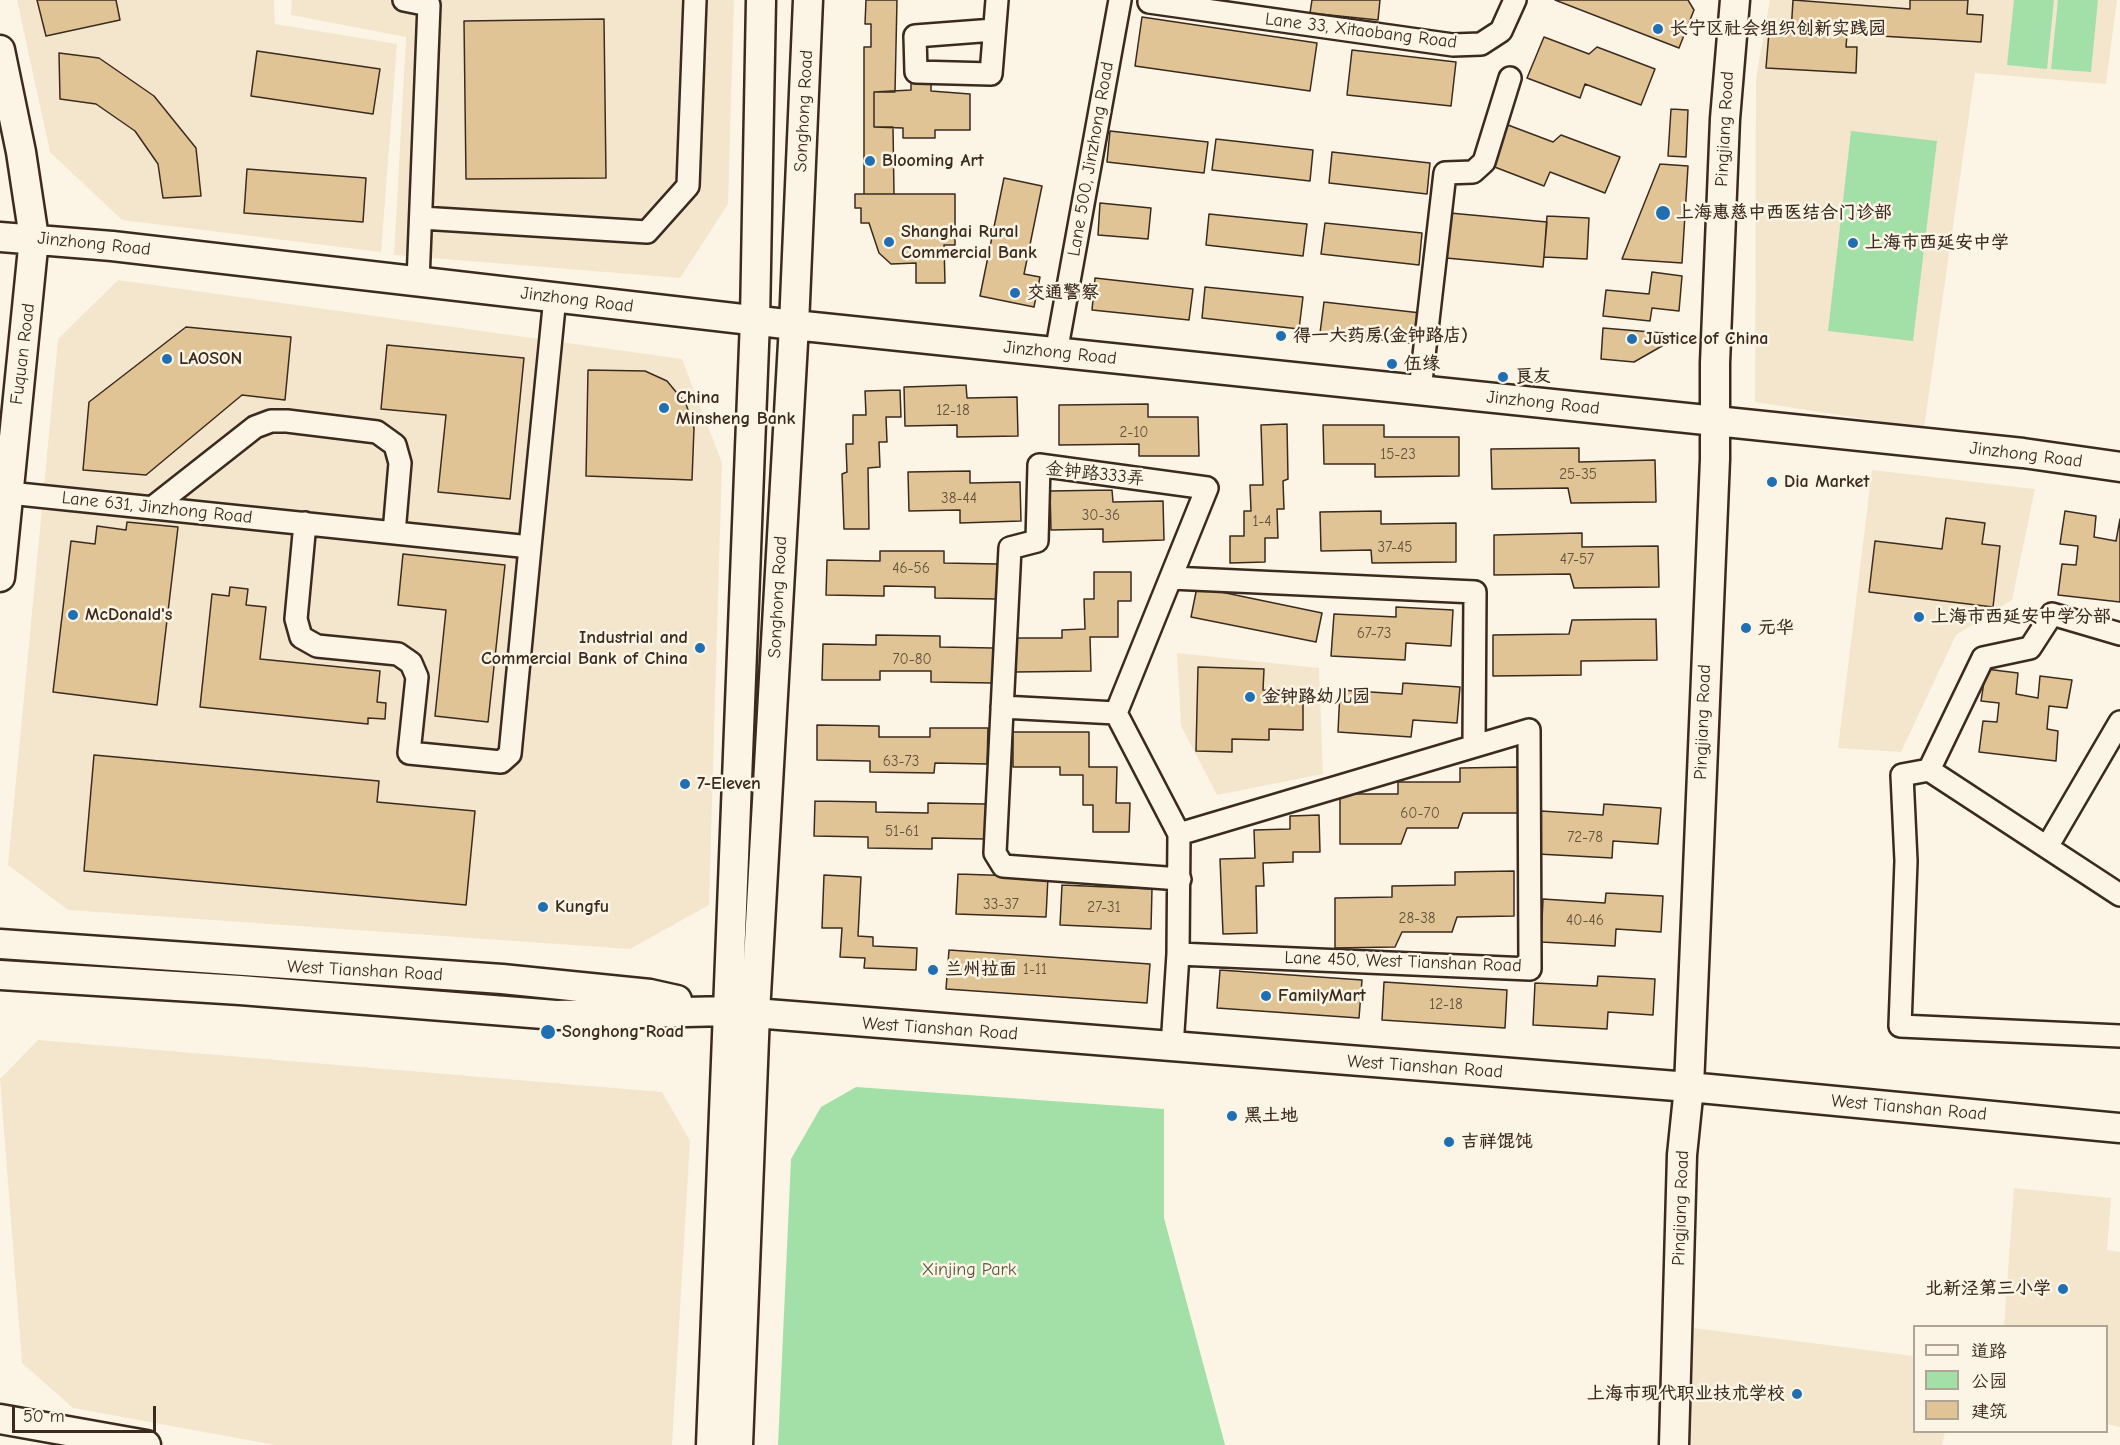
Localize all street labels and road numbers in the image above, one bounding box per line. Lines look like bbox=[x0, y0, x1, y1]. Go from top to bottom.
street label: Lane 33, Xitaobang Road bbox=[1264, 9, 1458, 53]
street label: Songhong Road bbox=[790, 49, 818, 173]
street label: Lane 500, Jinzhong Road bbox=[1063, 60, 1119, 258]
street label: Pingjiang Road bbox=[1711, 71, 1739, 187]
street label: Jinzhong Road bbox=[36, 227, 152, 261]
street label: Jinzhong Road bbox=[519, 282, 635, 318]
street label: Fuquan Road bbox=[6, 302, 40, 406]
street label: Jinzhong Road bbox=[1002, 336, 1118, 370]
street label: Jinzhong Road bbox=[1485, 386, 1601, 420]
street label: Jinzhong Road bbox=[1968, 437, 2084, 473]
street label: 金钟路333弄 bbox=[1044, 458, 1146, 490]
street label: Lane 631, Jinzhong Road bbox=[61, 487, 253, 529]
street label: Songhong Road bbox=[764, 535, 792, 659]
street label: Pingjiang Road bbox=[1690, 664, 1716, 780]
street label: Lane 450, West Tianshan Road bbox=[1284, 947, 1522, 977]
street label: West Tianshan Road bbox=[287, 956, 443, 986]
street label: West Tianshan Road bbox=[861, 1013, 1019, 1045]
street label: West Tianshan Road bbox=[1346, 1051, 1504, 1083]
street label: West Tianshan Road bbox=[1830, 1090, 1988, 1126]
street label: Pingjiang Road bbox=[1668, 1150, 1694, 1266]

